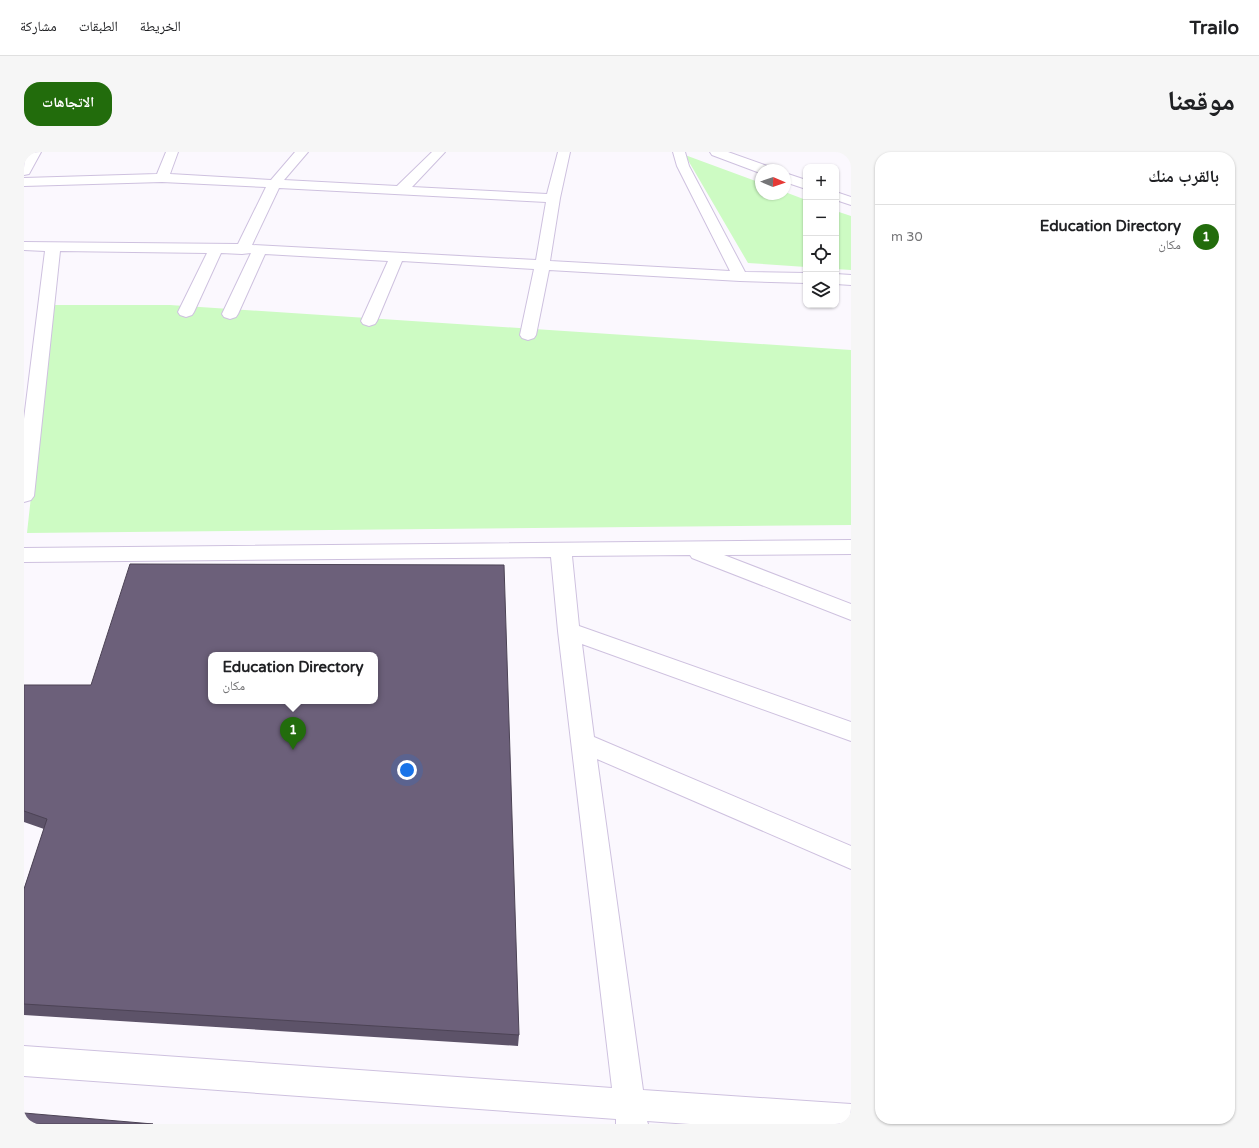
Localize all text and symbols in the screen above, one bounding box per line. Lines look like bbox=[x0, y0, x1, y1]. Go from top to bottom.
text: Trailo bbox=[1190, 17, 1239, 39]
text: مشاركة bbox=[20, 18, 57, 35]
text: الطبقات bbox=[79, 18, 118, 35]
text: الخريطة bbox=[140, 18, 181, 35]
button: الاتجاهات bbox=[24, 82, 112, 126]
text: موقعنا bbox=[1167, 84, 1235, 118]
north arrow bbox=[755, 164, 791, 200]
map controls bbox=[803, 164, 839, 308]
button: + bbox=[803, 164, 839, 200]
text: بالقرب منك bbox=[1148, 166, 1219, 187]
button: − bbox=[803, 200, 839, 236]
text: Education Directory bbox=[1040, 217, 1181, 235]
text: 30 m bbox=[891, 229, 923, 245]
text: 1 bbox=[1202, 229, 1210, 245]
button: locate bbox=[803, 236, 839, 272]
text: مكان bbox=[1158, 237, 1181, 253]
button: layers bbox=[803, 272, 839, 308]
popup bbox=[208, 652, 378, 704]
text: Education Directory bbox=[222, 658, 364, 676]
text: مكان bbox=[222, 678, 245, 694]
pin: 1 bbox=[280, 717, 306, 750]
your location bbox=[397, 760, 417, 780]

